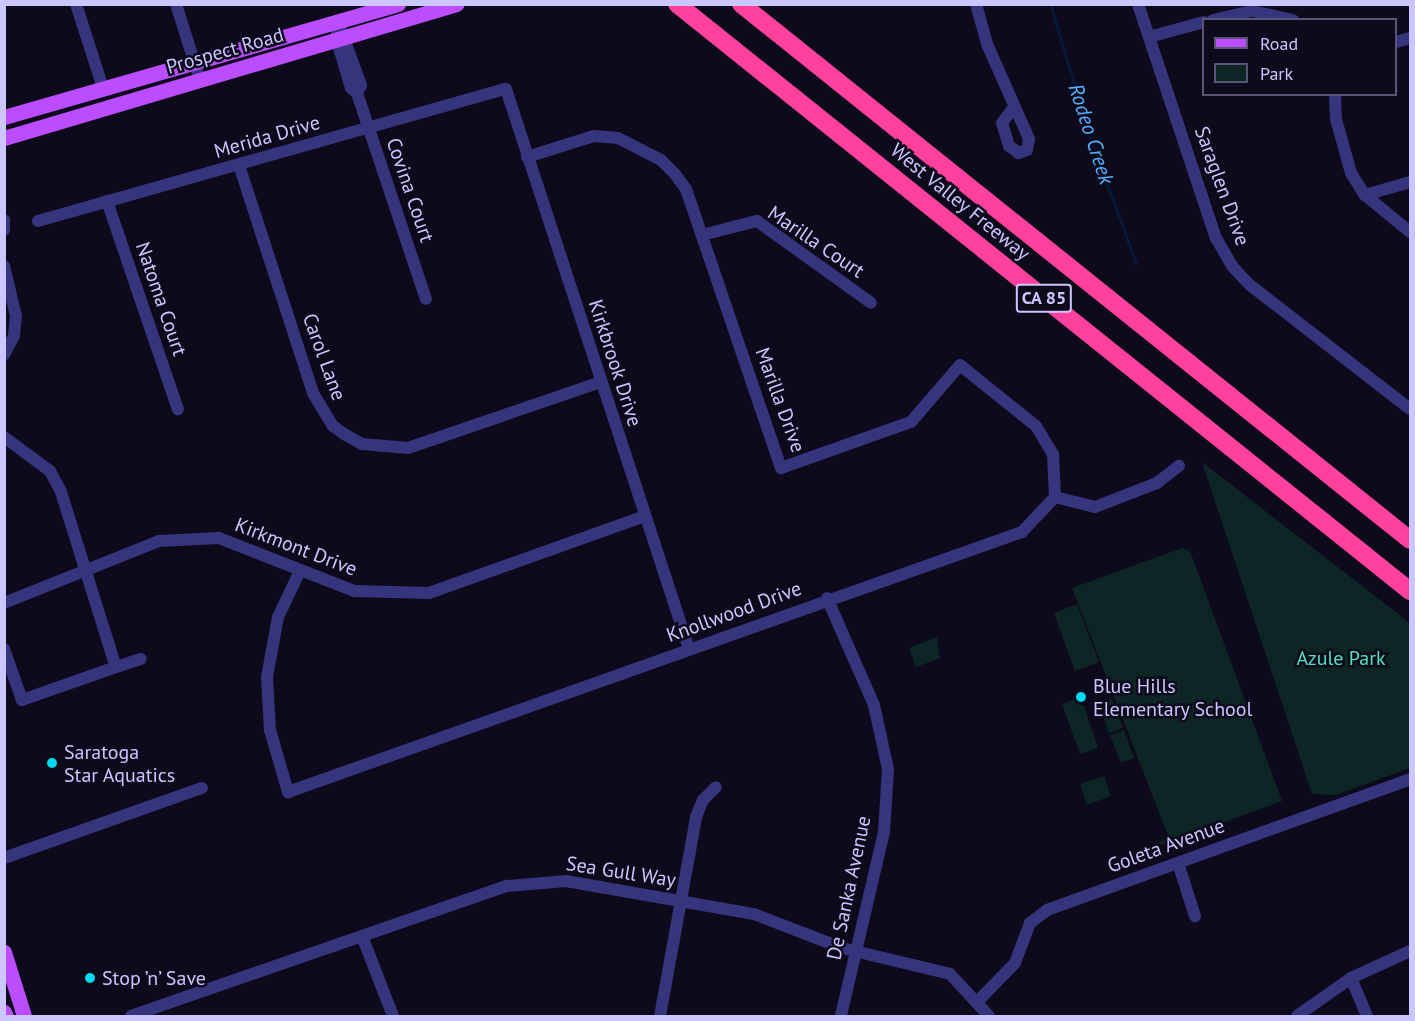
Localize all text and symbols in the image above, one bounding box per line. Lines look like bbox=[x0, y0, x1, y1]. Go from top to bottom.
legend bbox=[1202, 18, 1397, 96]
street label: Prospect Road bbox=[164, 23, 286, 79]
text: Road bbox=[1260, 32, 1298, 55]
text: Park bbox=[1260, 62, 1293, 85]
water label: Rodeo Creek bbox=[1063, 80, 1119, 188]
street label: Merida Drive bbox=[211, 110, 323, 164]
street label: Saraglen Drive bbox=[1189, 123, 1255, 249]
street label: Covina Court bbox=[381, 135, 439, 245]
street label: West Valley Freeway bbox=[885, 138, 1035, 266]
street label: Marilla Court bbox=[763, 201, 869, 283]
street label: Natoma Court bbox=[130, 239, 192, 359]
road number: CA 85 bbox=[1014, 283, 1074, 313]
street label: Kirkbrook Drive bbox=[583, 296, 647, 430]
street label: Carol Lane bbox=[297, 310, 351, 404]
street label: Marilla Drive bbox=[750, 344, 810, 456]
street label: Kirkmont Drive bbox=[232, 513, 360, 581]
street label: Knollwood Drive bbox=[663, 576, 805, 648]
park label: Azule Park bbox=[1296, 646, 1386, 670]
place label: Blue Hills Elementary School bbox=[1093, 674, 1253, 721]
marker: Blue Hills Elementary School bbox=[1074, 690, 1088, 704]
place label: Saratoga Star Aquatics bbox=[64, 740, 176, 787]
marker: Saratoga Star Aquatics bbox=[45, 756, 59, 770]
street label: De Sanka Avenue bbox=[822, 813, 876, 963]
street label: Goleta Avenue bbox=[1104, 814, 1228, 878]
street label: Sea Gull Way bbox=[564, 851, 678, 893]
place label: Stop ’n’ Save bbox=[102, 966, 209, 990]
marker: Stop ’n’ Save bbox=[83, 971, 97, 985]

